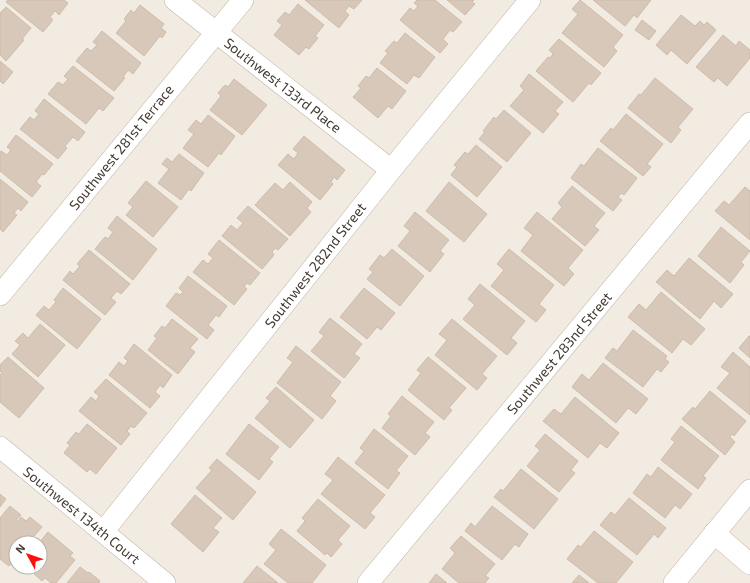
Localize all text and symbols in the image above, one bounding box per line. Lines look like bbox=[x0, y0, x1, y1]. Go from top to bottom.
street label: Southwest 133rd Place bbox=[221, 34, 345, 136]
street label: Southwest 281st Terrace bbox=[65, 81, 177, 213]
street label: Southwest 282nd Street bbox=[261, 199, 369, 331]
street label: Southwest 283nd Street bbox=[503, 288, 615, 418]
street label: Southwest 134th Court bbox=[20, 463, 144, 567]
north arrow bbox=[8, 535, 48, 575]
text: N bbox=[12, 541, 28, 555]

